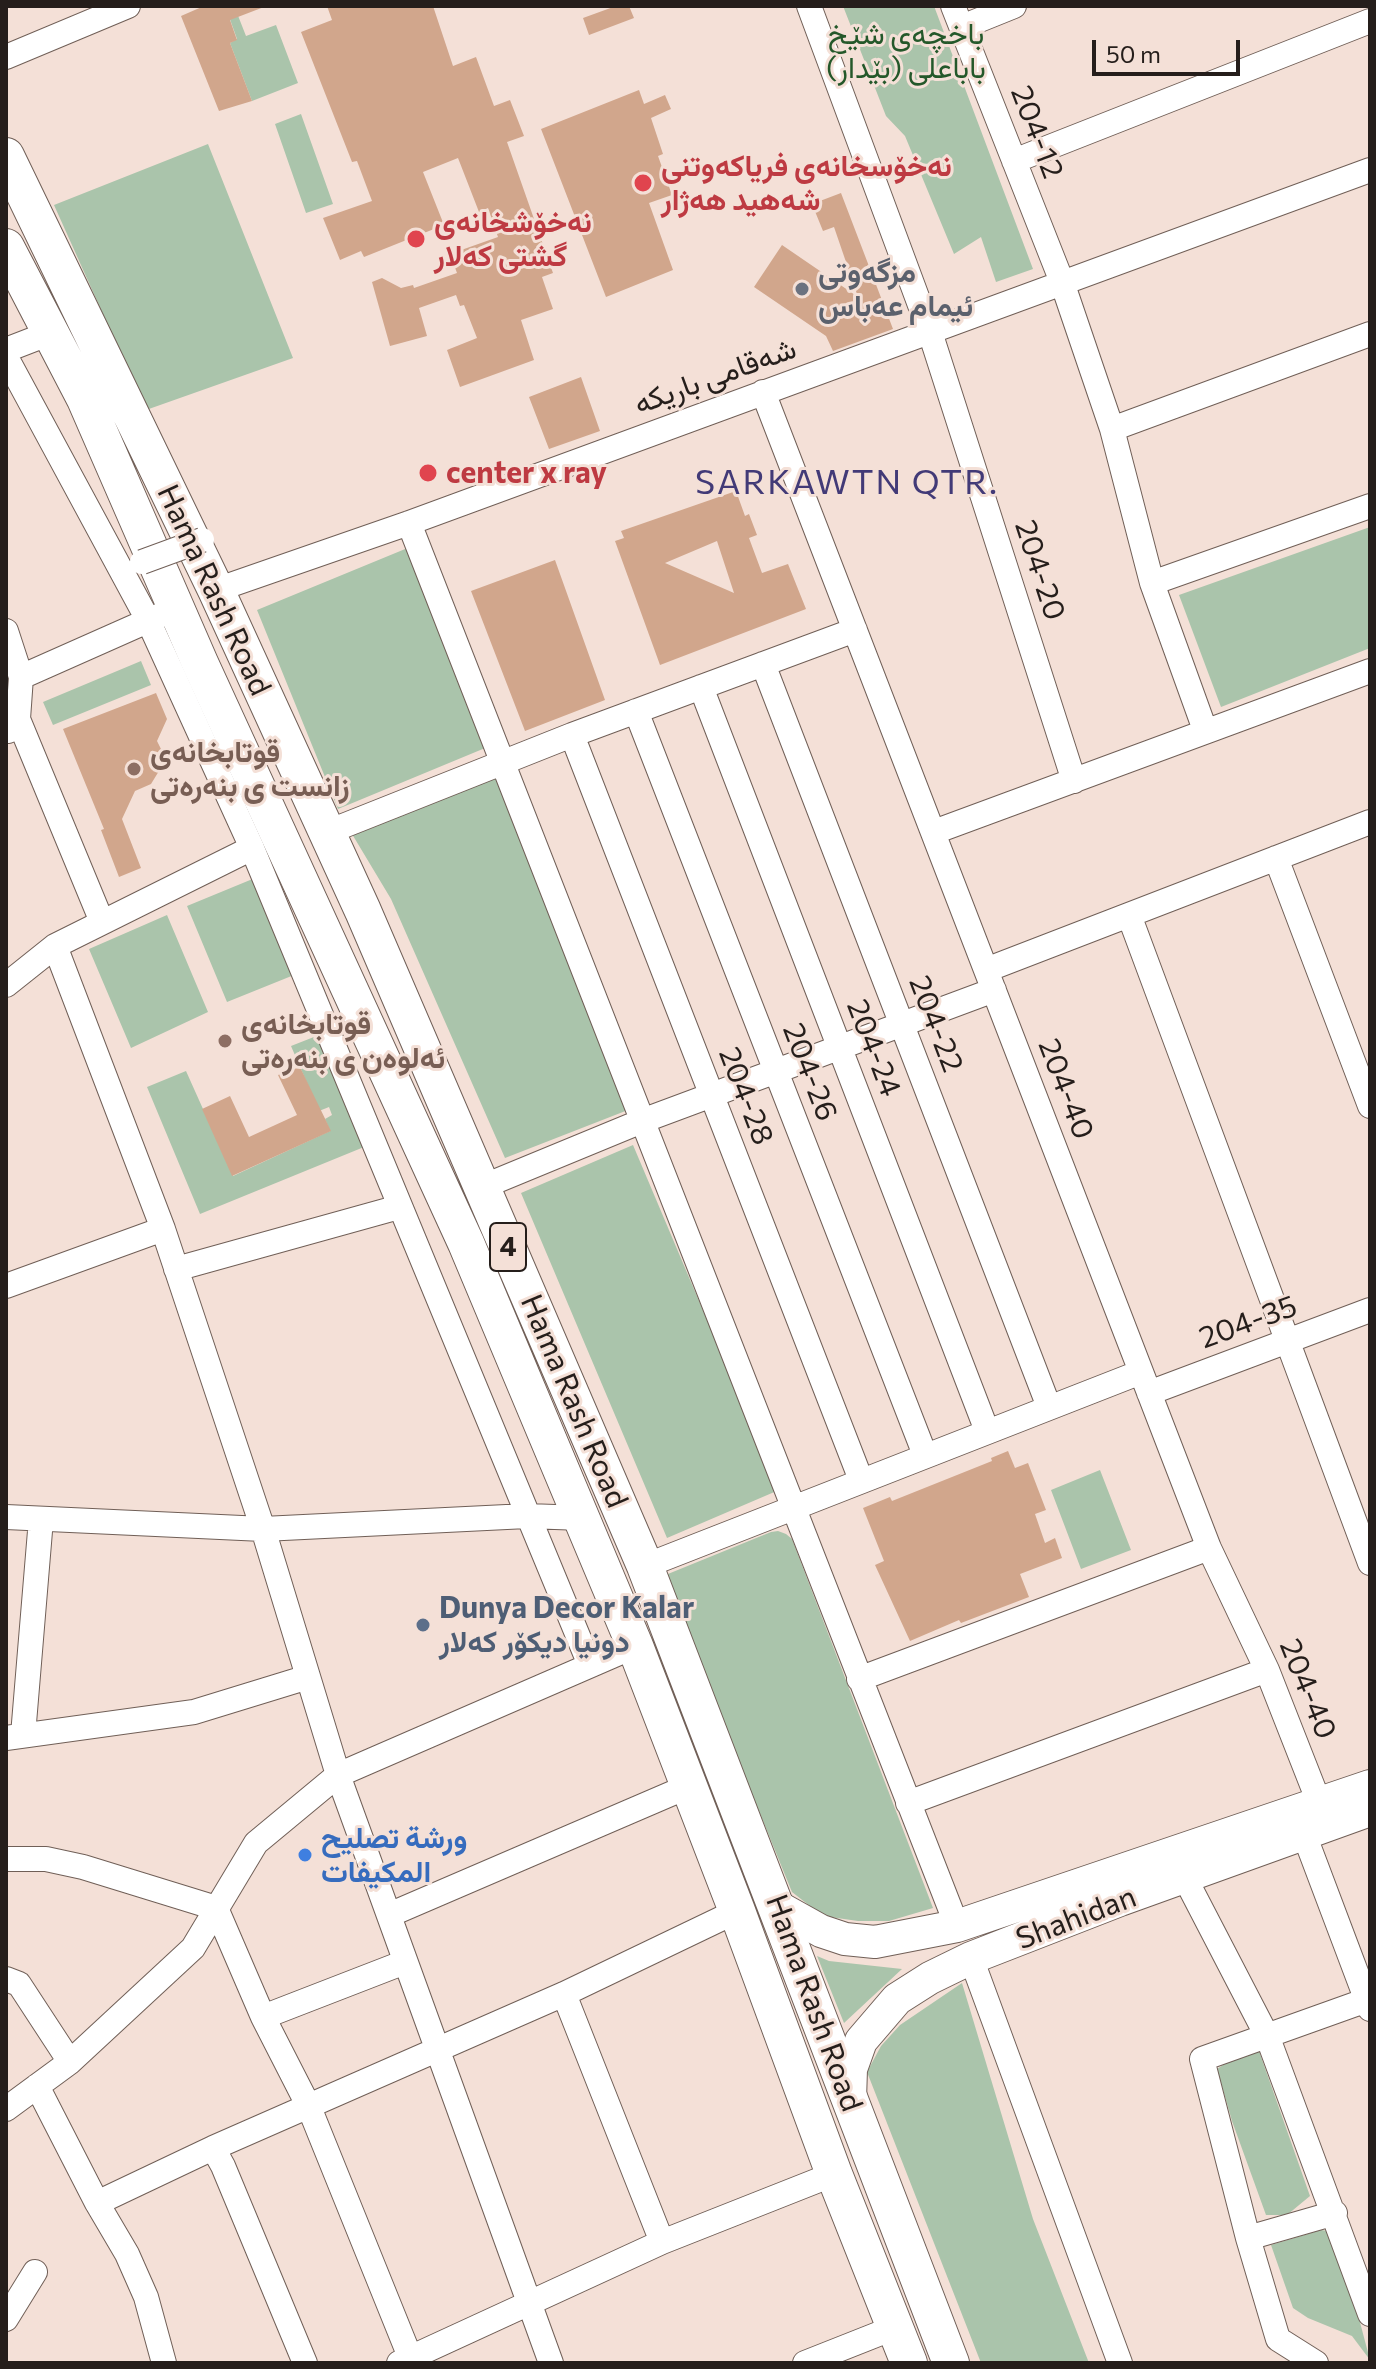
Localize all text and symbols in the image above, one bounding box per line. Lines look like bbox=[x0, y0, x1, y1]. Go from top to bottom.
park label: باخچەی شێخ باباعلی (بێدار) bbox=[826, 16, 986, 86]
scale bar bbox=[1096, 24, 1244, 74]
text: 50 m bbox=[1106, 39, 1161, 68]
street label: 204-12 bbox=[1003, 81, 1071, 183]
place label: نەخۆسخانەی فریاکەوتنی شەهید هەژار bbox=[661, 148, 952, 218]
marker: نەخۆسخانەی فریاکەوتنی شەهید هەژار bbox=[632, 172, 654, 194]
place label: نەخۆشخانەی گشتی کەلار bbox=[434, 204, 592, 274]
marker: نەخۆشخانەی گشتی کەلار bbox=[405, 228, 427, 250]
place label: مزگەوتی ئیمام عەباس bbox=[818, 254, 973, 324]
marker: مزگەوتی ئیمام عەباس bbox=[793, 280, 811, 298]
street label: شەقامی باریکە bbox=[629, 330, 801, 422]
place label: center x ray bbox=[446, 455, 607, 491]
marker: center x ray bbox=[417, 462, 439, 484]
district label: SARKAWTN QTR. bbox=[695, 463, 999, 503]
street label: Hama Rash Road bbox=[149, 479, 279, 701]
street label: 204-20 bbox=[1007, 515, 1073, 625]
place label: قوتابخانەی زانست ی بنەرەتی bbox=[150, 734, 350, 804]
marker: قوتابخانەی زانست ی بنەرەتی bbox=[125, 760, 143, 778]
street label: 204-22 bbox=[901, 971, 971, 1077]
street label: 204-24 bbox=[839, 994, 909, 1102]
place label: قوتابخانەی ئەلوەن ی بنەرەتی bbox=[241, 1006, 445, 1076]
street label: 204-26 bbox=[775, 1018, 845, 1126]
marker: قوتابخانەی ئەلوەن ی بنەرەتی bbox=[216, 1032, 234, 1050]
street label: 204-40 bbox=[1030, 1034, 1102, 1144]
street label: 204-28 bbox=[711, 1042, 781, 1150]
road number: 4 bbox=[490, 1223, 526, 1271]
street label: 204-35 bbox=[1194, 1288, 1302, 1356]
street label: Hama Rash Road bbox=[513, 1289, 635, 1513]
place label: Dunya Decor Kalar دونیا دیکۆر کەلار bbox=[439, 1590, 694, 1660]
marker: Dunya Decor Kalar دونیا دیکۆر کەلار bbox=[414, 1616, 432, 1634]
street label: 204-40 bbox=[1272, 1634, 1344, 1744]
place label: ورشة تصليح المكيفات bbox=[321, 1820, 467, 1890]
marker: ورشة تصليح المكيفات bbox=[296, 1846, 314, 1864]
street label: Shahidan bbox=[1011, 1879, 1141, 1957]
street label: Hama Rash Road bbox=[758, 1890, 870, 2116]

